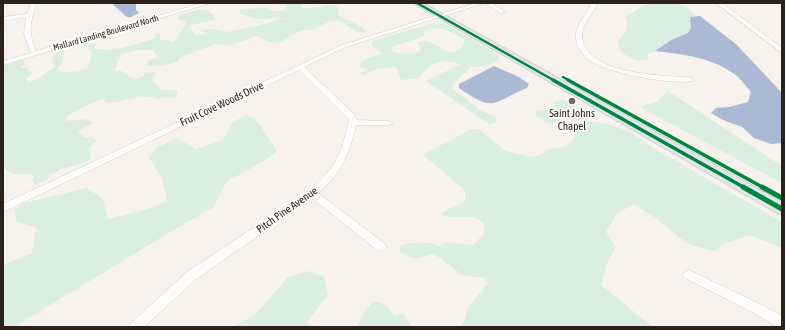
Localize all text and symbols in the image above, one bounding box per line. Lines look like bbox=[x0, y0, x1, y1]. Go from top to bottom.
street label: Mallard Landing Boulevard North bbox=[52, 13, 160, 53]
street label: Fruit Cove Woods Drive bbox=[178, 79, 266, 129]
marker: Saint Johns Chapel bbox=[567, 96, 577, 106]
place label: Saint Johns Chapel bbox=[549, 107, 595, 133]
street label: Pitch Pine Avenue bbox=[254, 184, 320, 236]

